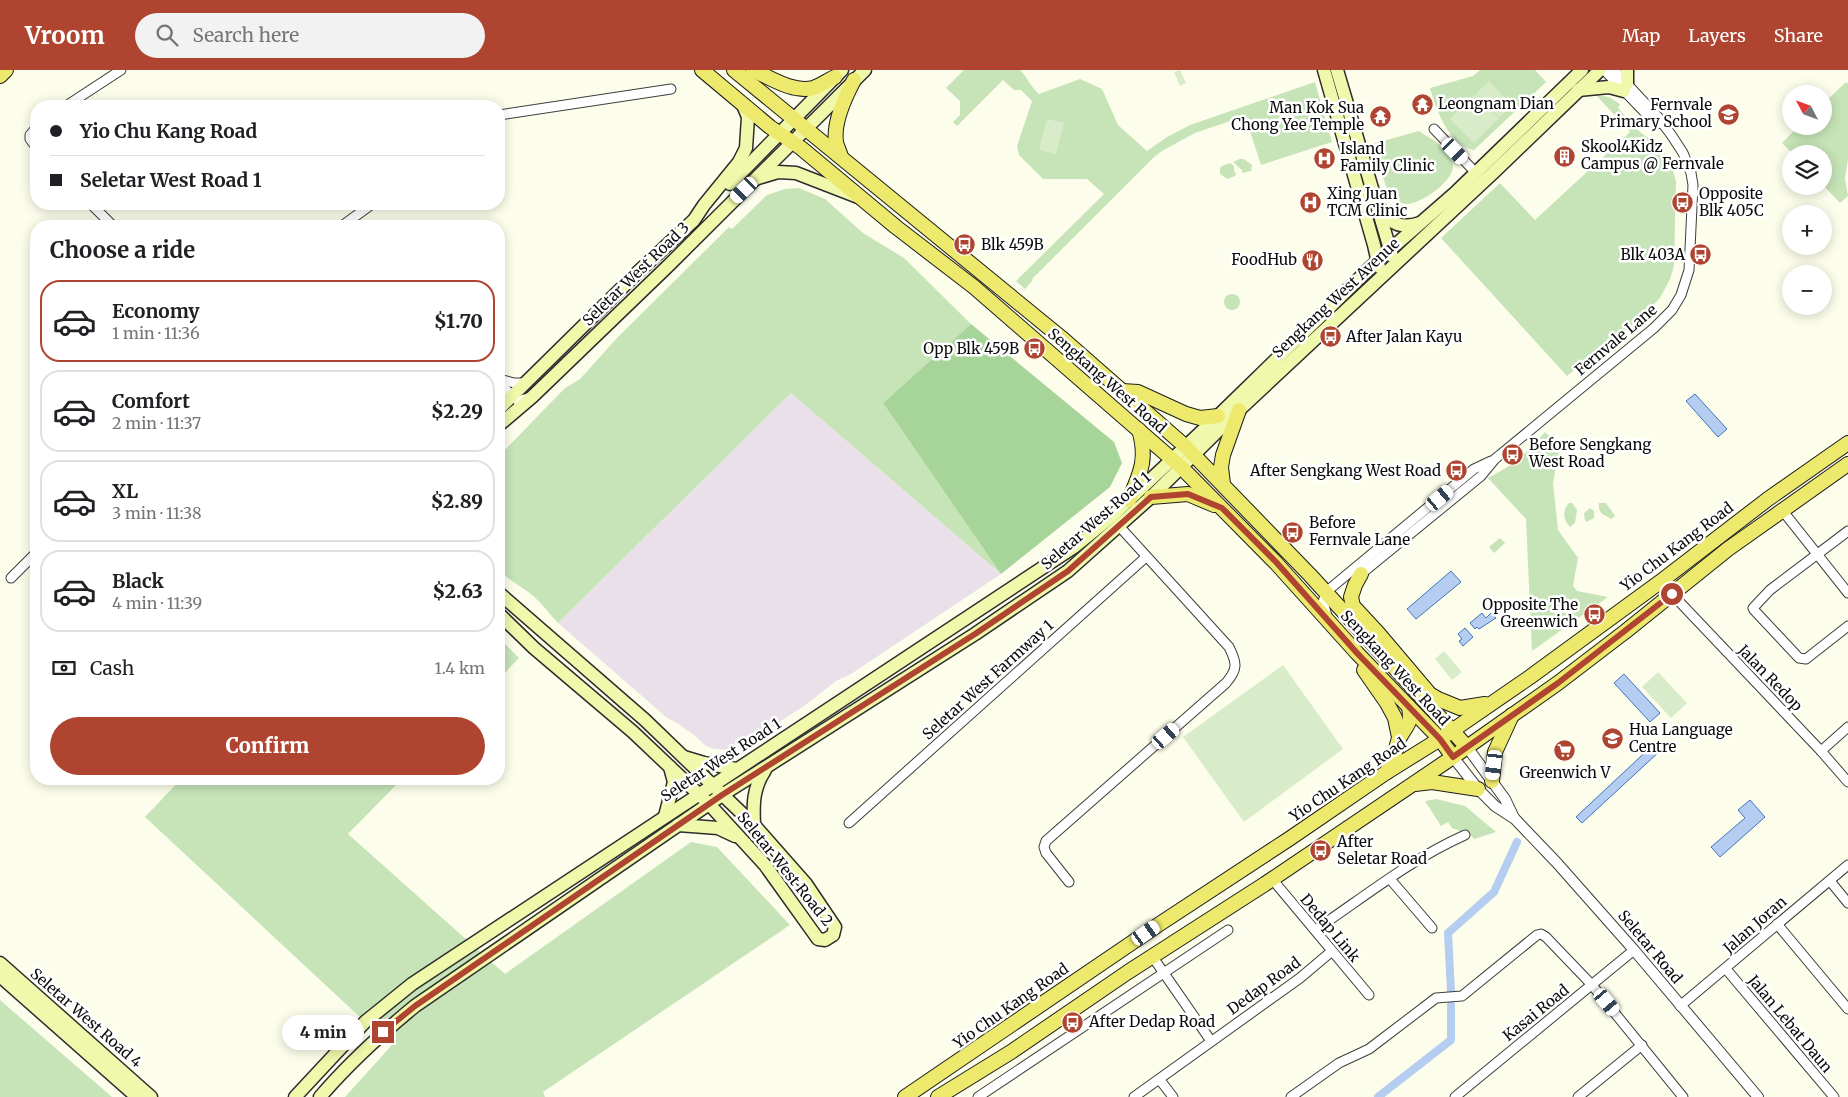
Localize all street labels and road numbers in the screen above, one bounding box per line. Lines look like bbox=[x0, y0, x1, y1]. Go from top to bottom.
street label: Seletar West Road 3 bbox=[578, 218, 693, 330]
street label: Sengkang West Avenue bbox=[1268, 234, 1403, 362]
street label: Fernvale Lane bbox=[1571, 300, 1661, 379]
street label: Sengkang West Road bbox=[1044, 324, 1171, 437]
street label: Seletar West Road 1 bbox=[1037, 468, 1155, 574]
street label: Yio Chu Kang Road bbox=[1616, 498, 1737, 596]
street label: Sengkang West Road bbox=[1337, 606, 1454, 729]
street label: Seletar West Farmway 1 bbox=[918, 616, 1057, 744]
street label: Jalan Redop bbox=[1733, 640, 1807, 715]
street label: Seletar West Road 1 bbox=[657, 714, 785, 806]
street label: Yio Chu Kang Road bbox=[1285, 734, 1410, 826]
street label: Seletar West Road 2 bbox=[733, 808, 837, 930]
street label: Dedap Link bbox=[1296, 890, 1365, 966]
street label: Jalan Joran bbox=[1718, 892, 1790, 958]
street label: Seletar Road bbox=[1614, 906, 1687, 987]
street label: Dedap Road bbox=[1223, 953, 1304, 1019]
street label: Yio Chu Kang Road bbox=[949, 959, 1072, 1053]
street label: Seletar West Road 4 bbox=[27, 964, 146, 1071]
street label: Jalan Lebat Daun bbox=[1743, 970, 1837, 1076]
street label: Kasai Road bbox=[1499, 980, 1573, 1045]

